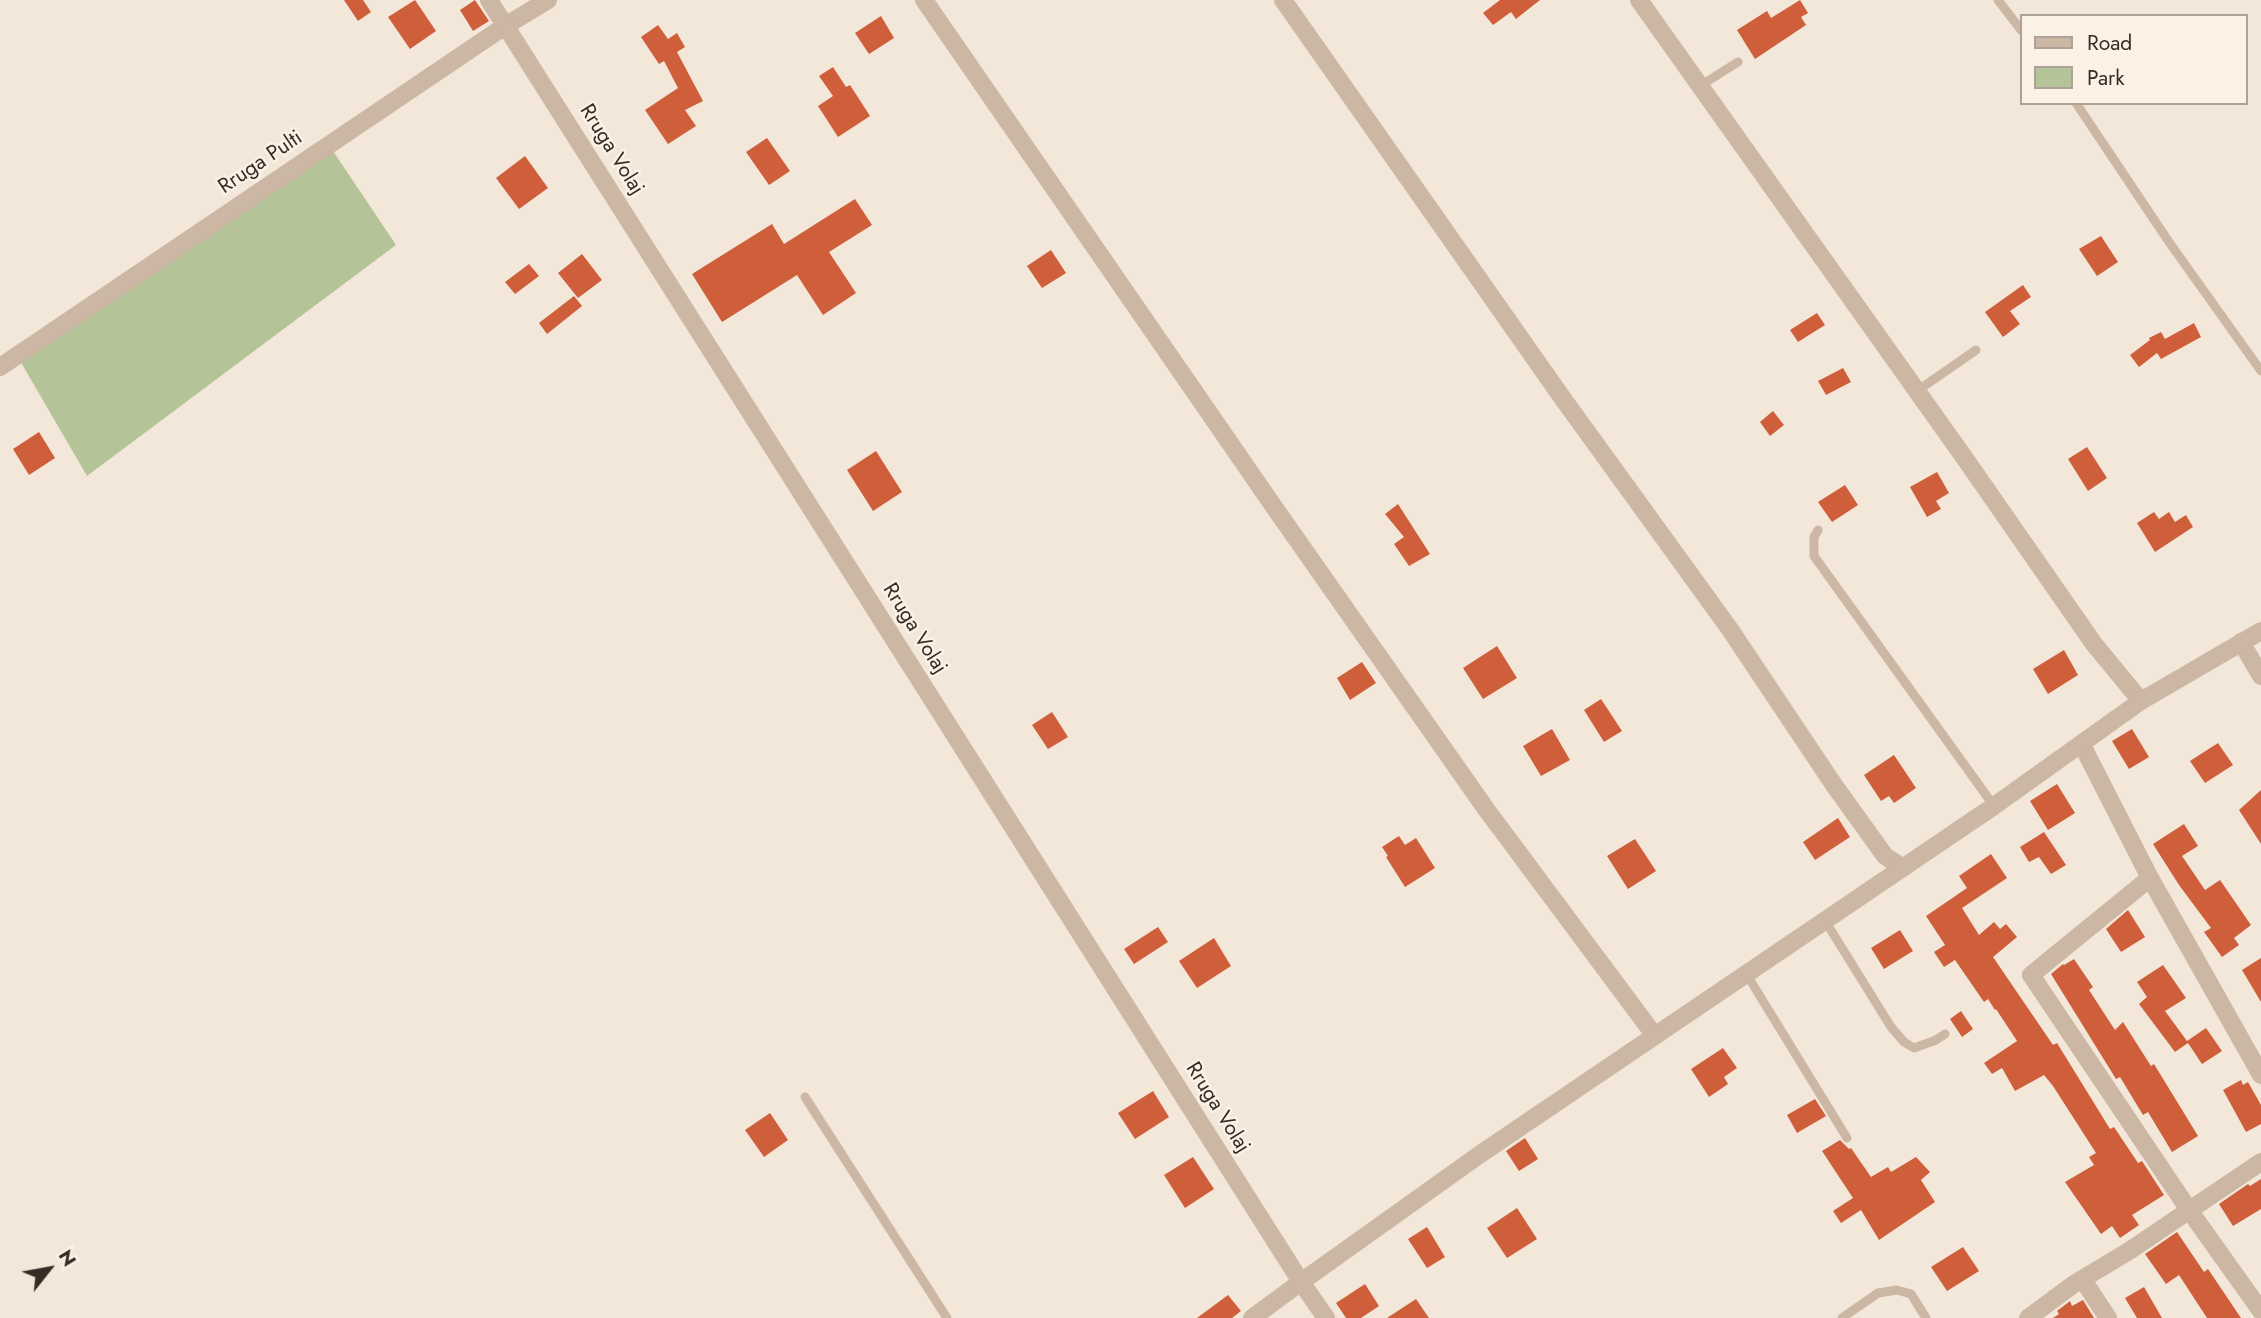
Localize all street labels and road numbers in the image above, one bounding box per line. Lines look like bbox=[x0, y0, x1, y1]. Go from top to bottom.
street label: Rruga Volaj bbox=[573, 100, 649, 200]
street label: Rruga Pulti bbox=[214, 126, 308, 200]
street label: Rruga Volaj bbox=[876, 579, 952, 679]
street label: Rruga Volaj bbox=[1179, 1058, 1255, 1158]

